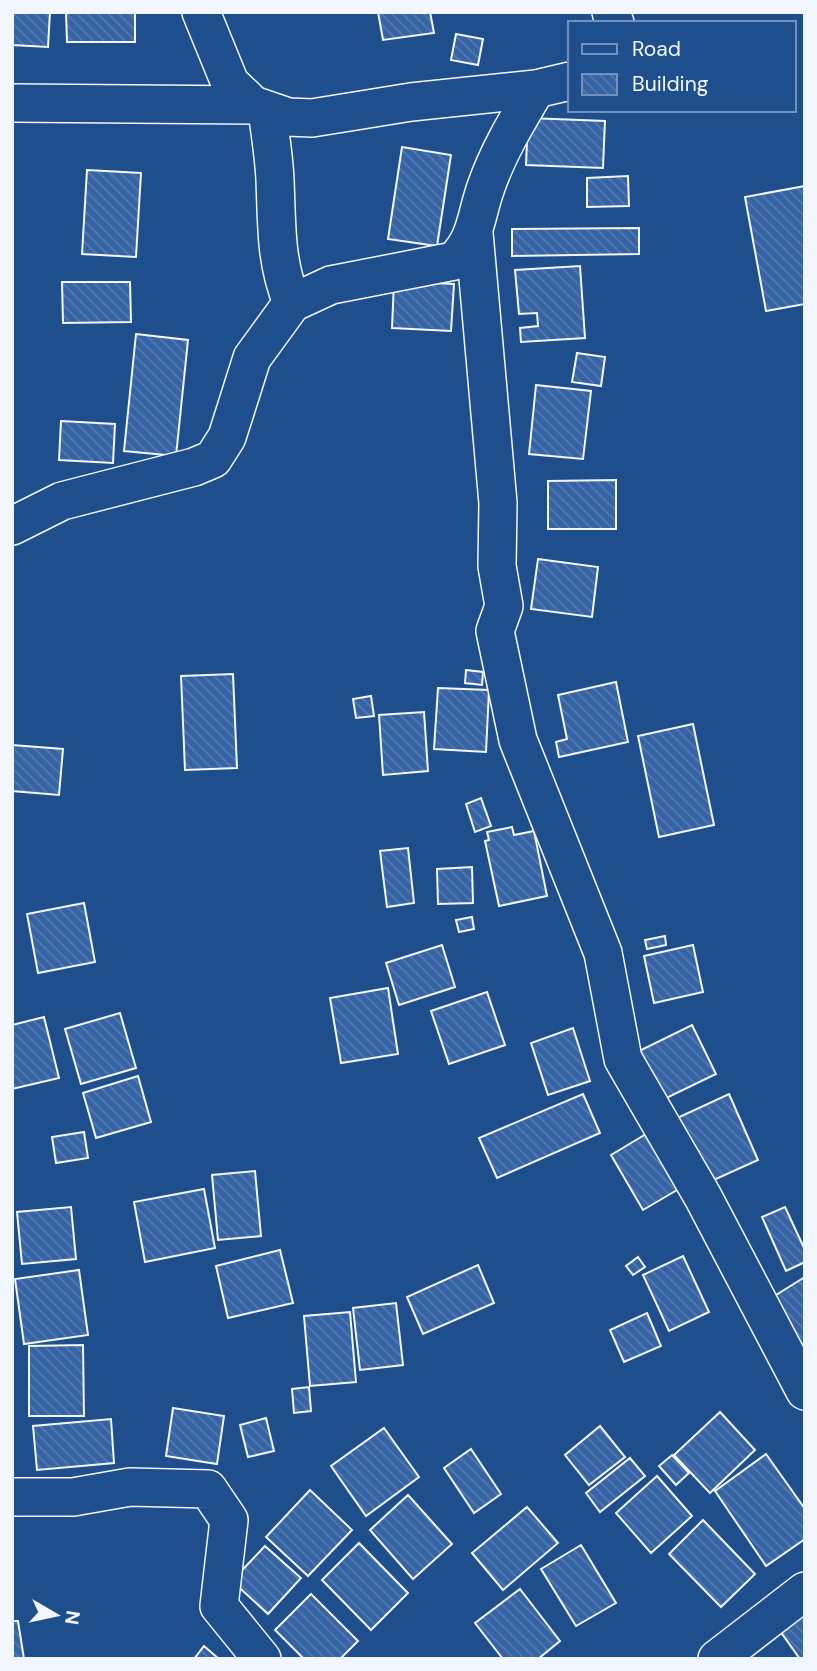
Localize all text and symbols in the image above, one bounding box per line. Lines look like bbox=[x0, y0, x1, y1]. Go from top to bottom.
legend bbox=[568, 21, 796, 112]
text: Road bbox=[632, 35, 681, 63]
text: Building bbox=[632, 70, 709, 98]
north arrow bbox=[21, 1580, 91, 1650]
text: N bbox=[59, 1609, 86, 1626]

